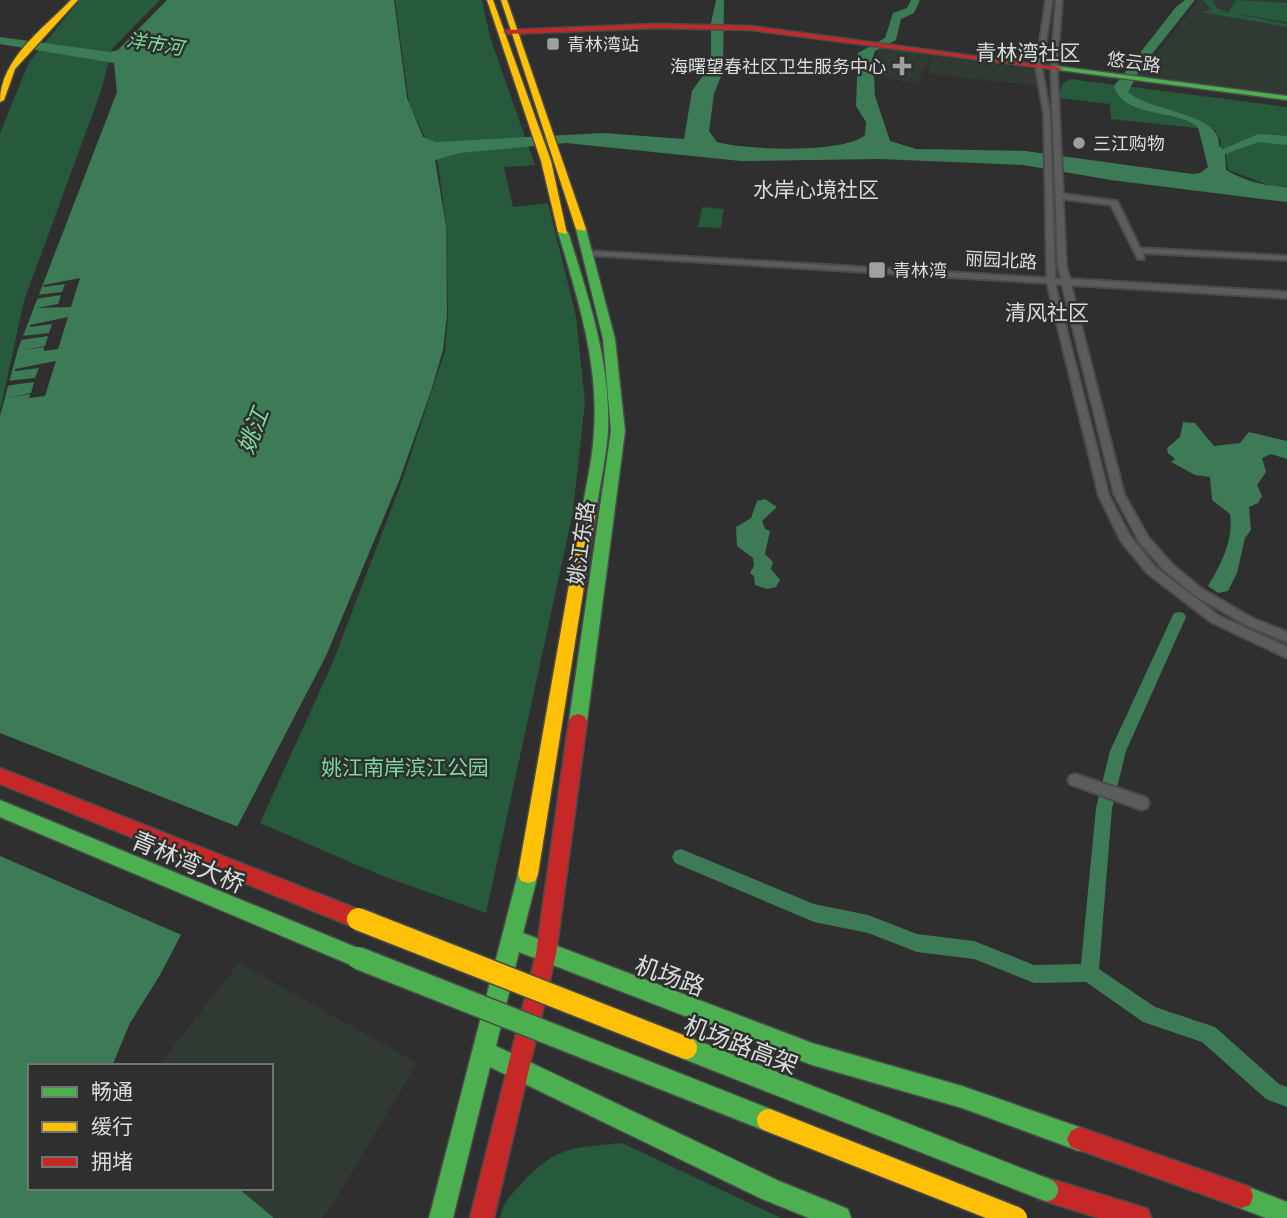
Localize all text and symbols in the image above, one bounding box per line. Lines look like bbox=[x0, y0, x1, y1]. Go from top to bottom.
water label: 洋市河 bbox=[125, 28, 189, 60]
place label: 青林湾站 bbox=[567, 34, 639, 55]
marker: 青林湾站 bbox=[545, 36, 561, 52]
district label: 青林湾社区 bbox=[976, 40, 1081, 65]
street label: 悠云路 bbox=[1106, 48, 1162, 76]
place label: 海曙望春社区卫生服务中心 bbox=[670, 56, 886, 77]
marker: 海曙望春社区卫生服务中心 bbox=[892, 56, 912, 76]
place label: 三江购物 bbox=[1093, 133, 1165, 154]
marker: 三江购物 bbox=[1071, 135, 1087, 151]
district label: 水岸心境社区 bbox=[753, 177, 879, 202]
street label: 丽园北路 bbox=[964, 248, 1038, 272]
marker: 青林湾 bbox=[867, 260, 887, 280]
place label: 青林湾 bbox=[893, 260, 947, 281]
district label: 清风社区 bbox=[1005, 300, 1089, 325]
water label: 姚江 bbox=[232, 402, 275, 457]
street label: 姚江东路 bbox=[563, 500, 599, 586]
park label: 姚江南岸滨江公园 bbox=[321, 755, 489, 780]
street label: 青林湾大桥 bbox=[127, 825, 249, 899]
street label: 机场路 bbox=[631, 950, 709, 1002]
street label: 机场路高架 bbox=[680, 1010, 802, 1080]
legend bbox=[28, 1064, 273, 1190]
text: 畅通 bbox=[91, 1079, 133, 1104]
text: 缓行 bbox=[91, 1114, 133, 1139]
text: 拥堵 bbox=[91, 1149, 133, 1174]

